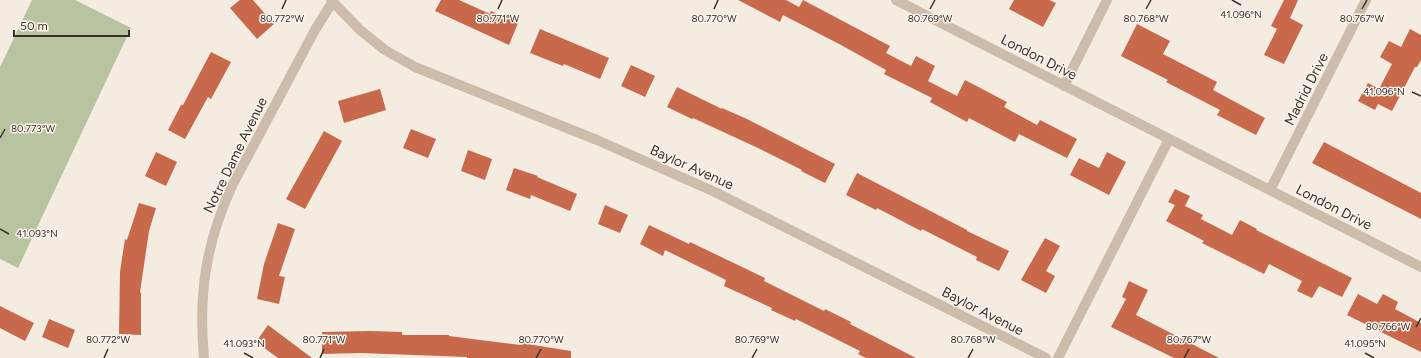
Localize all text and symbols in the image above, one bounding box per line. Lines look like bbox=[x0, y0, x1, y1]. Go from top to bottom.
text: 41.096°N bbox=[1220, 8, 1262, 21]
scale bar bbox=[14, 12, 129, 38]
text: 80.772°W bbox=[260, 12, 305, 25]
text: 80.771°W bbox=[477, 12, 520, 25]
text: 80.770°W bbox=[691, 12, 737, 25]
text: 80.769°W bbox=[908, 12, 953, 25]
text: 80.768°W bbox=[1123, 12, 1169, 25]
text: 80.767°W bbox=[1340, 12, 1385, 25]
text: 50 m bbox=[20, 19, 48, 33]
street label: London Drive bbox=[998, 31, 1080, 84]
street label: Madrid Drive bbox=[1281, 50, 1332, 128]
text: 41.096°N bbox=[1363, 85, 1405, 98]
street label: Notre Dame Avenue bbox=[200, 94, 271, 216]
text: 80.773°W bbox=[11, 122, 55, 135]
street label: Baylor Avenue bbox=[647, 141, 737, 194]
street label: London Drive bbox=[1293, 181, 1375, 234]
text: 41.093°N bbox=[16, 227, 58, 240]
street label: Baylor Avenue bbox=[939, 284, 1027, 340]
text: 80.766°W bbox=[1366, 320, 1411, 333]
text: 80.772°W bbox=[86, 333, 131, 346]
text: 80.771°W bbox=[303, 333, 346, 346]
text: 80.770°W bbox=[518, 333, 564, 346]
text: 80.769°W bbox=[735, 333, 780, 346]
text: 80.768°W bbox=[950, 333, 996, 346]
text: 80.767°W bbox=[1167, 333, 1212, 346]
text: 41.093°N bbox=[223, 337, 265, 350]
text: 41.095°N bbox=[1344, 337, 1386, 350]

